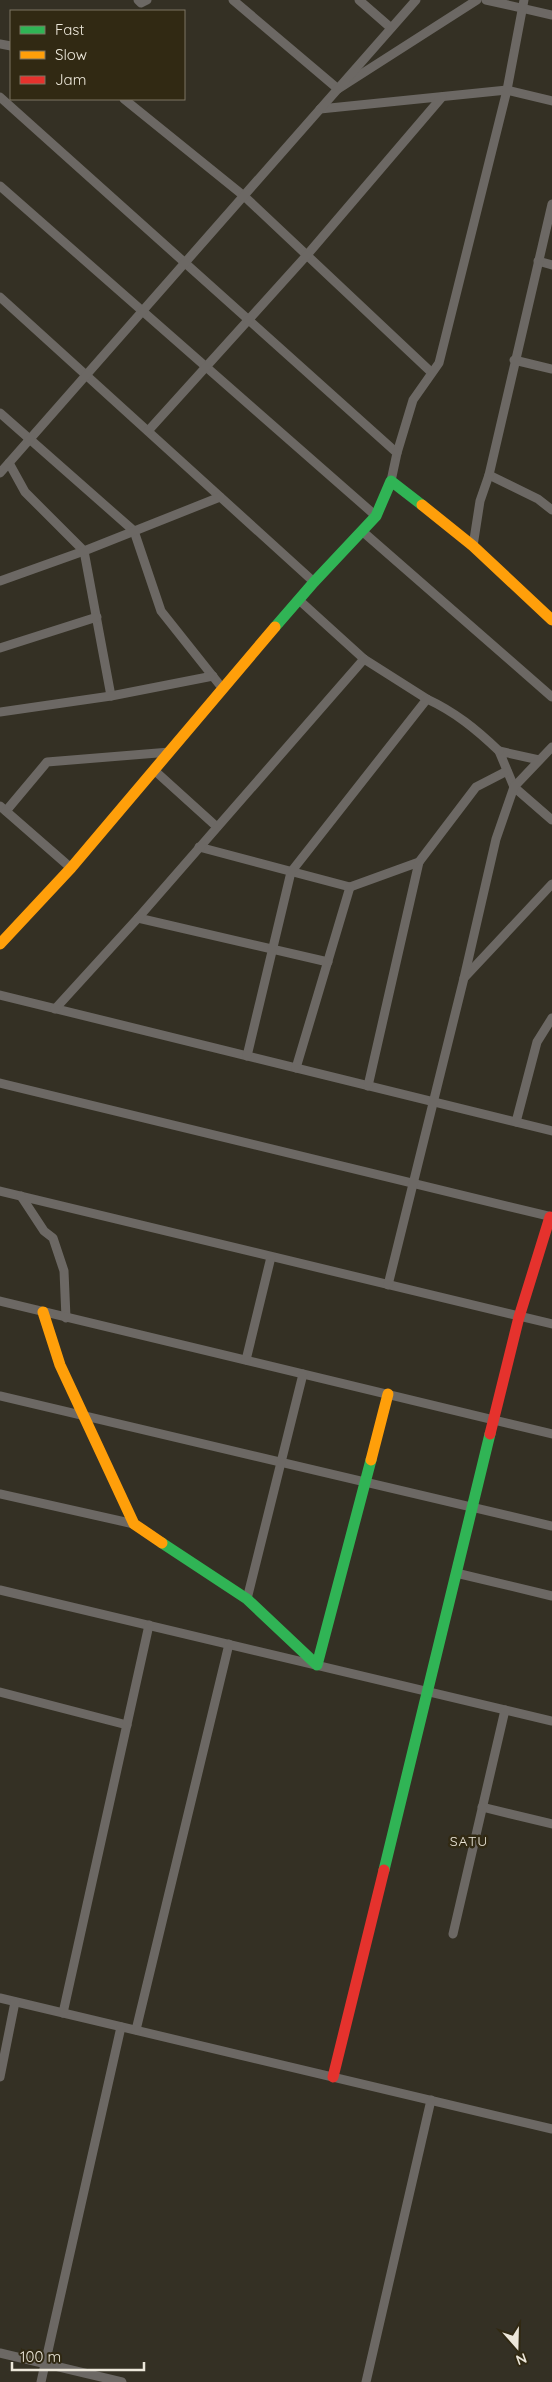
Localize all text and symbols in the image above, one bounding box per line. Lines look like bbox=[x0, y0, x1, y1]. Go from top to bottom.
legend bbox=[10, 10, 185, 100]
text: Fast bbox=[55, 20, 84, 39]
text: Slow bbox=[55, 45, 87, 64]
text: Jam bbox=[55, 70, 86, 89]
district label: SATU bbox=[450, 1832, 488, 1850]
north arrow bbox=[492, 2322, 542, 2372]
scale bar bbox=[12, 2340, 145, 2372]
text: 100 m bbox=[20, 2347, 61, 2366]
text: N bbox=[514, 2349, 529, 2369]

